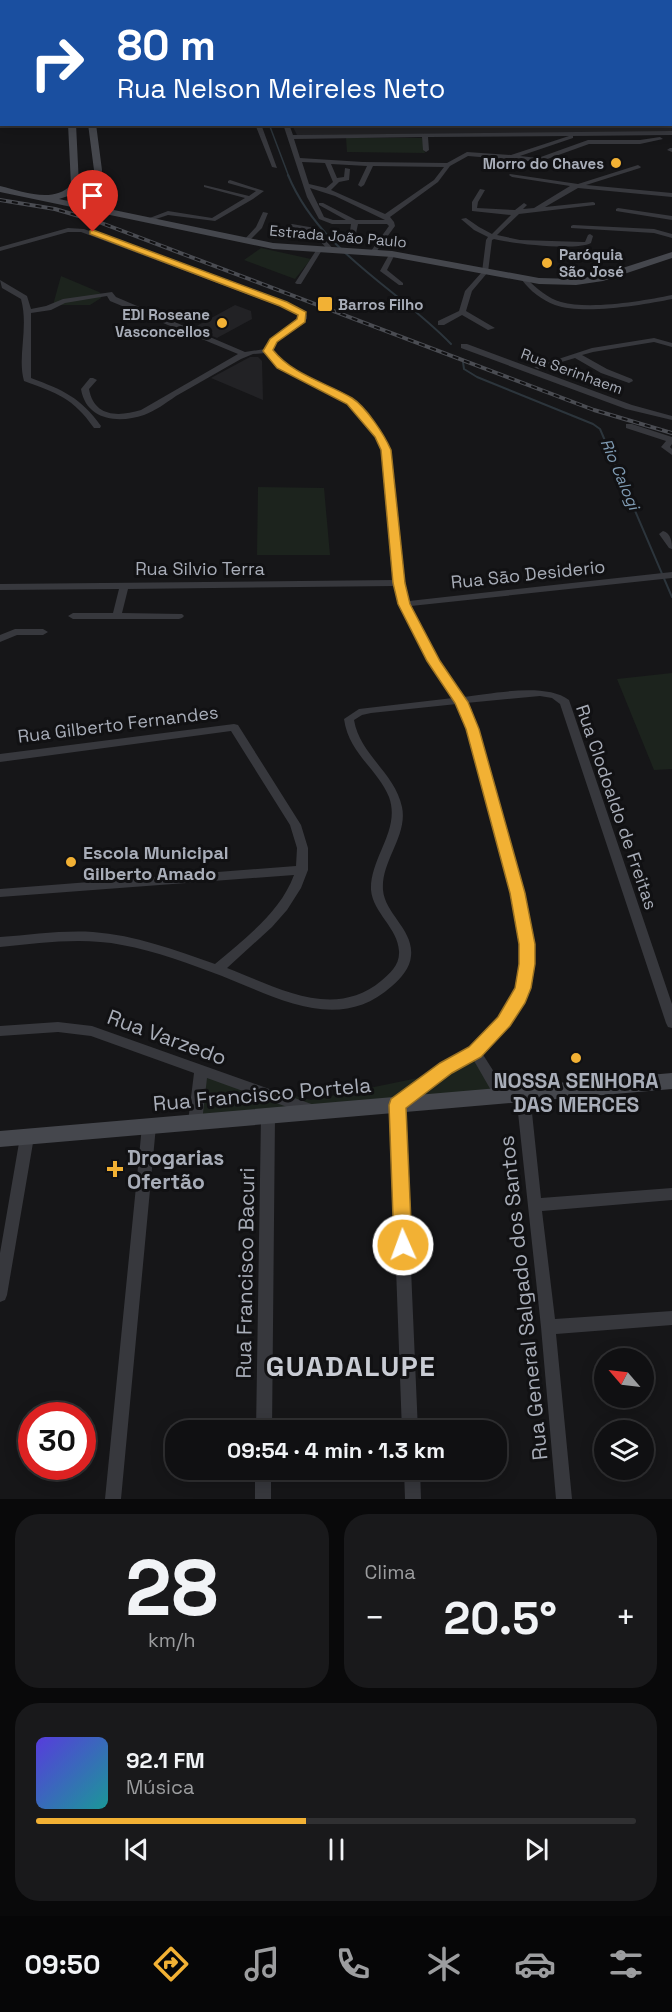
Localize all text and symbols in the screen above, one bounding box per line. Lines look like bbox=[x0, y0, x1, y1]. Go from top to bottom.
text: 80 m bbox=[117, 19, 216, 72]
icon: right bbox=[18, 24, 96, 102]
text: Rua Nelson Meireles Neto bbox=[117, 71, 445, 106]
place label: Morro do Chaves bbox=[483, 154, 604, 173]
marker: Morro do Chaves bbox=[609, 156, 623, 170]
pin bbox=[67, 170, 118, 232]
icon: arrive bbox=[76, 179, 109, 212]
street label: Estrada João Paulo bbox=[269, 221, 407, 251]
place label: Paróquia São José bbox=[559, 245, 624, 281]
marker: Paróquia São José bbox=[540, 256, 554, 270]
marker: Barros Filho bbox=[316, 295, 334, 313]
place label: Barros Filho bbox=[338, 295, 424, 314]
place label: EDI Roseane Vasconcellos bbox=[115, 305, 210, 341]
marker: EDI Roseane Vasconcellos bbox=[215, 316, 229, 330]
street label: Rua Serinhaem bbox=[518, 344, 626, 398]
water label: Rio Calogi bbox=[596, 435, 645, 515]
street label: Rua Sāo Desiderio bbox=[450, 554, 606, 594]
street label: Rua Silvio Terra bbox=[135, 557, 265, 580]
street label: Rua Gilberto Fernandes bbox=[16, 700, 220, 748]
street label: Rua Clodoaldo de Freitas bbox=[571, 701, 663, 913]
place label: Escola Municipal Gilberto Amado bbox=[83, 841, 229, 885]
marker: Escola Municipal Gilberto Amado bbox=[64, 855, 78, 869]
street label: Rua Varzedo bbox=[104, 1003, 230, 1071]
marker: NOSSA SENHORA DAS MERCES bbox=[569, 1051, 583, 1065]
place label: NOSSA SENHORA DAS MERCES bbox=[493, 1067, 659, 1118]
street label: Rua Francisco Portela bbox=[152, 1071, 372, 1117]
street label: Rua General Salgado dos Santos bbox=[493, 1134, 553, 1462]
place label: Drogarias Ofertão bbox=[127, 1144, 224, 1195]
marker: Drogarias Ofertão bbox=[108, 1162, 122, 1176]
street label: Rua Francisco Bacuri bbox=[230, 1167, 260, 1379]
position arrow bbox=[371, 1213, 435, 1277]
district label: GUADALUPE bbox=[266, 1348, 436, 1384]
north arrow bbox=[594, 1348, 654, 1408]
map controls bbox=[594, 1348, 654, 1480]
speed limit sign: 30 bbox=[18, 1402, 96, 1480]
button: layers bbox=[594, 1420, 654, 1480]
text: 09:54 · 4 min · 1.3 km bbox=[227, 1436, 445, 1464]
text: 28 bbox=[125, 1538, 218, 1638]
text: Clima bbox=[365, 1559, 416, 1585]
text: 20.5° bbox=[444, 1590, 557, 1647]
text: − bbox=[365, 1597, 385, 1639]
text: + bbox=[616, 1597, 636, 1639]
text: km/h bbox=[148, 1627, 196, 1653]
text: 92.1 FM bbox=[126, 1746, 205, 1774]
text: Música bbox=[126, 1774, 194, 1800]
icon: previous bbox=[120, 1833, 153, 1866]
icon: pause bbox=[320, 1833, 353, 1866]
icon: next bbox=[520, 1833, 553, 1866]
icon: directions bbox=[150, 1943, 192, 1985]
icon: music bbox=[241, 1943, 283, 1985]
icon: phone bbox=[332, 1943, 374, 1985]
icon: climate bbox=[423, 1943, 465, 1985]
icon: car bbox=[514, 1943, 556, 1985]
icon: filters bbox=[605, 1943, 647, 1985]
text: 09:50 bbox=[25, 1947, 101, 1982]

